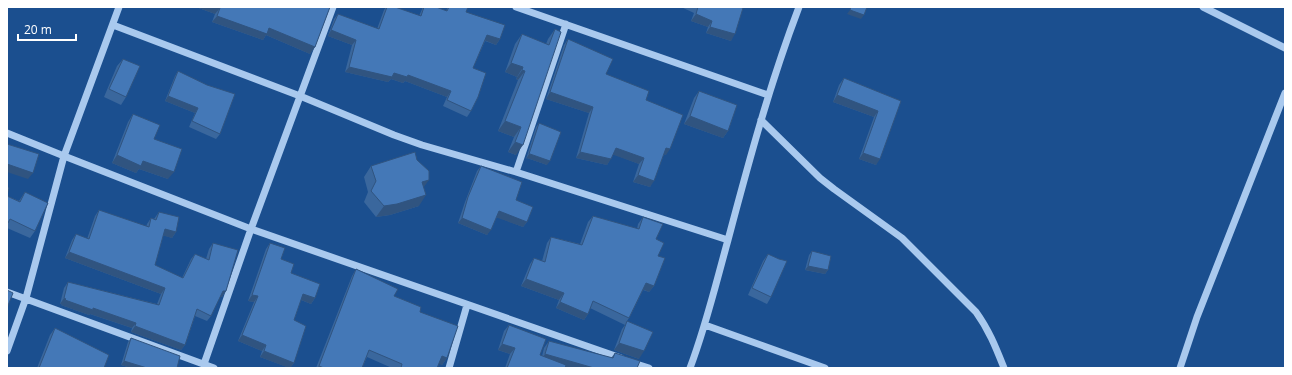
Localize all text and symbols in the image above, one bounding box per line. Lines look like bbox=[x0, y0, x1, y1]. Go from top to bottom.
scale bar bbox=[18, 16, 76, 42]
text: 20 m bbox=[24, 21, 52, 38]

